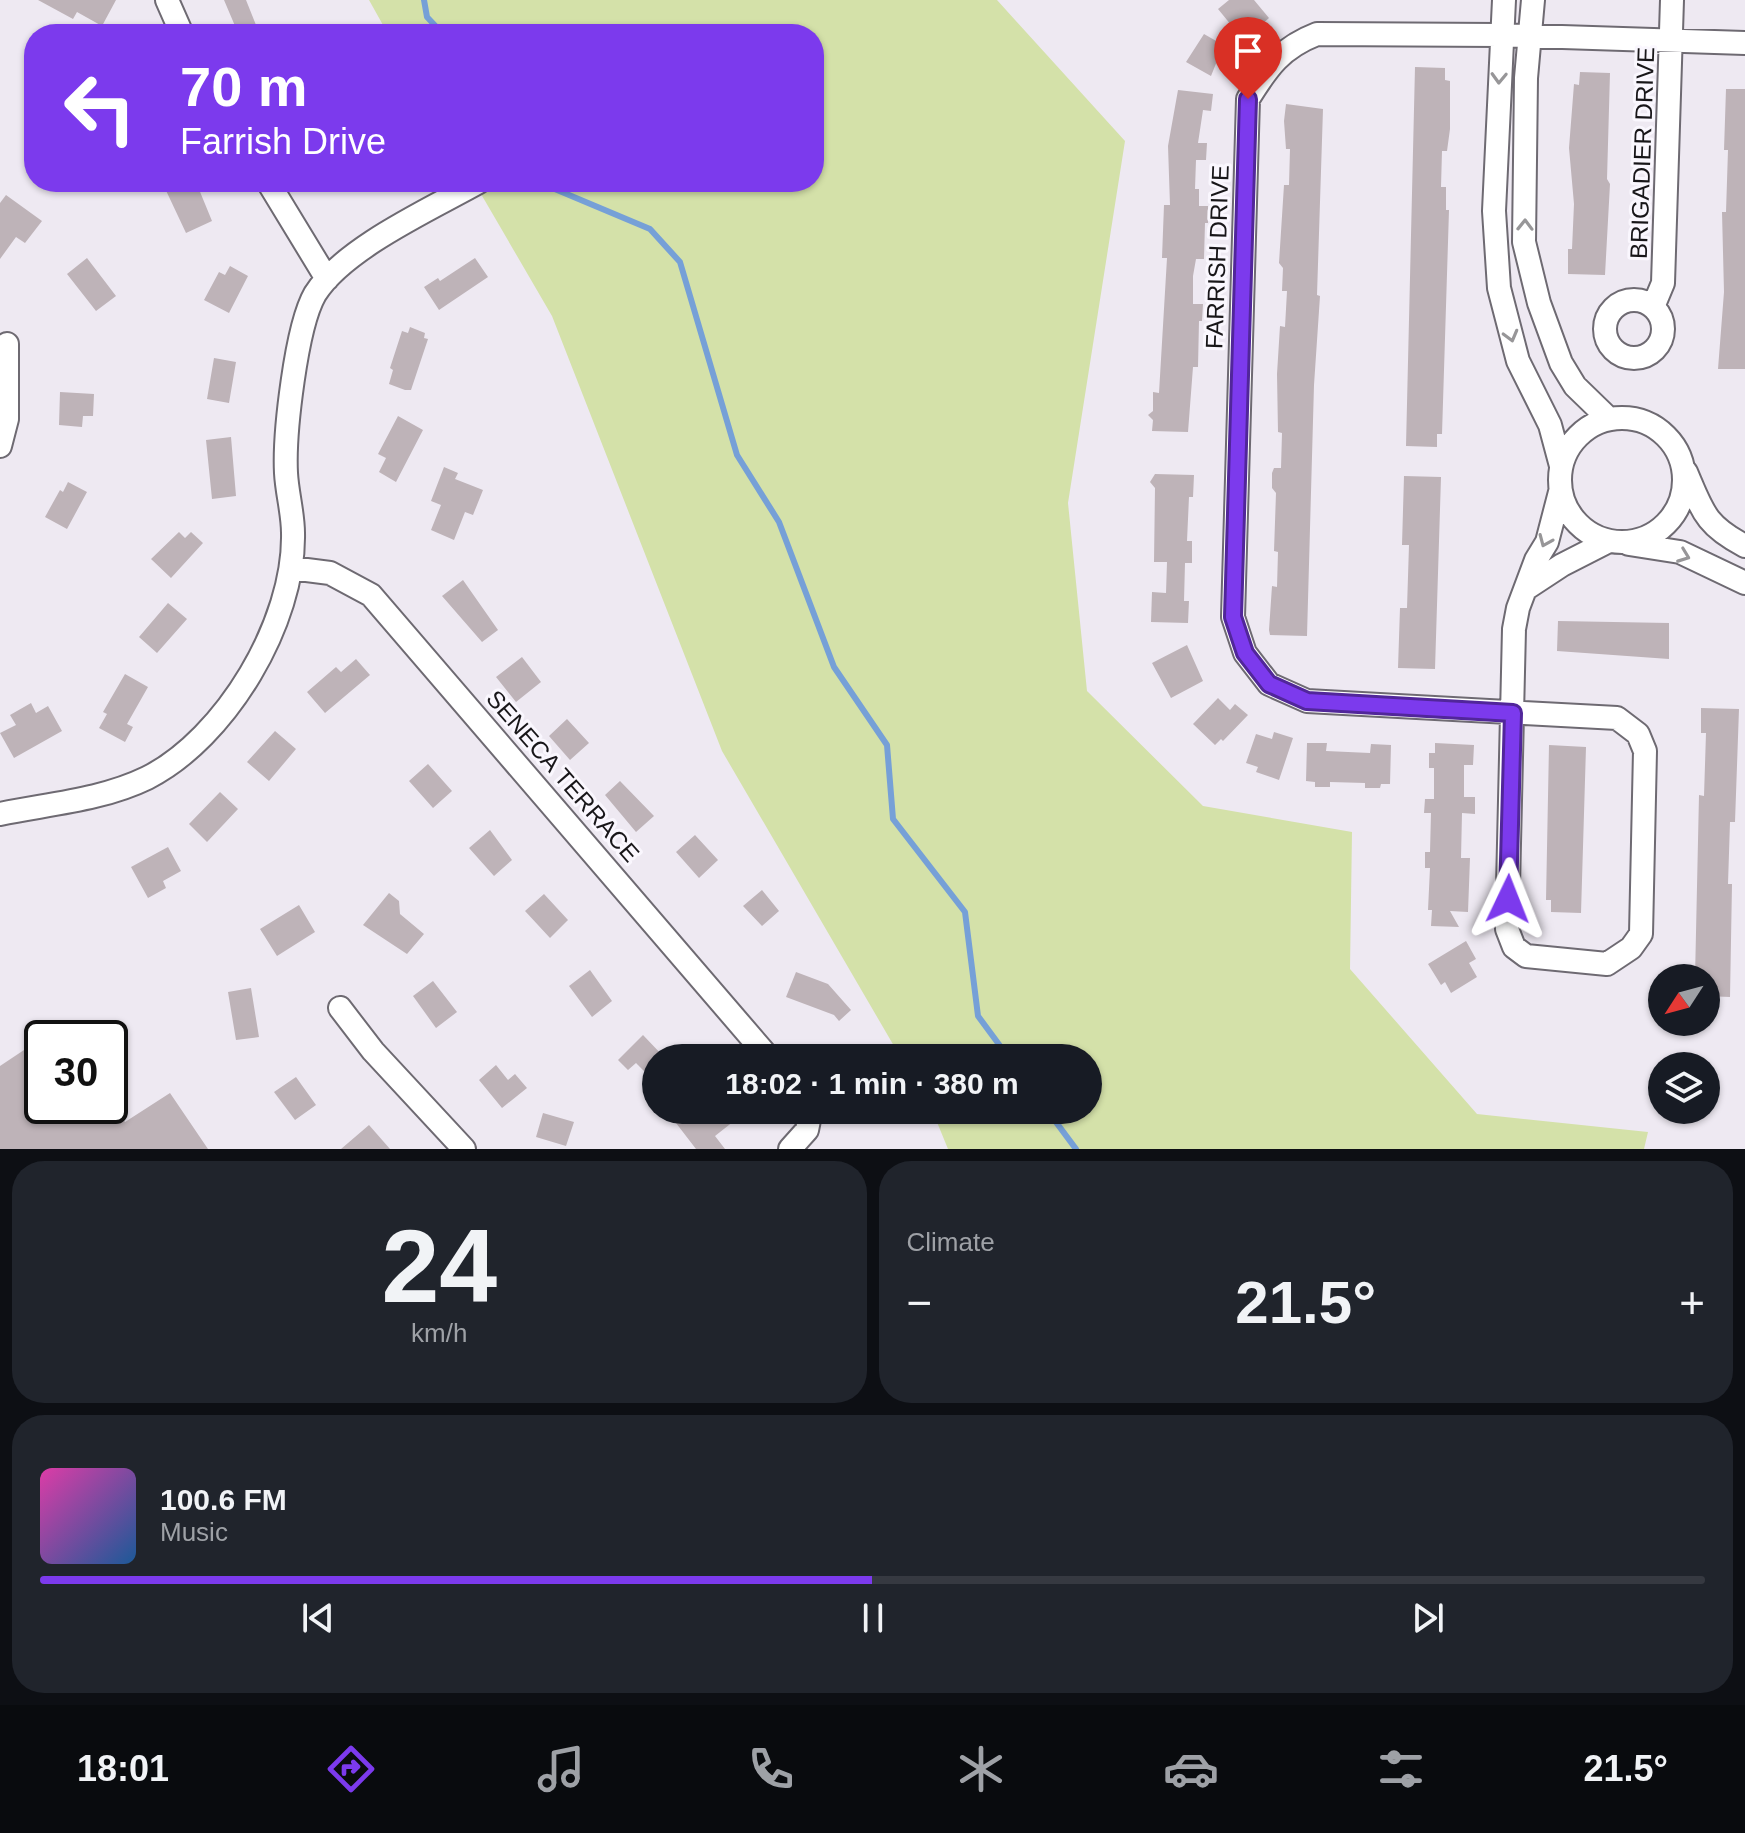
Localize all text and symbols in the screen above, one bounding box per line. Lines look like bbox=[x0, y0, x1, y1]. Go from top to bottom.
pin bbox=[1214, 17, 1282, 99]
icon: arrive bbox=[1226, 29, 1270, 73]
street label: BRIGADIER DRIVE bbox=[1625, 47, 1659, 259]
text: 70 m bbox=[180, 55, 308, 118]
icon: left bbox=[48, 56, 152, 160]
one-way arrow bbox=[1490, 72, 1507, 85]
text: Farrish Drive bbox=[180, 121, 386, 162]
street label: FARRISH DRIVE bbox=[1200, 165, 1234, 349]
one-way arrow bbox=[1516, 218, 1533, 231]
one-way arrow bbox=[1502, 328, 1519, 342]
one-way arrow bbox=[1539, 533, 1555, 547]
one-way arrow bbox=[1676, 546, 1690, 563]
street label: SENECA TERRACE bbox=[481, 685, 645, 867]
position arrow bbox=[1466, 857, 1550, 941]
north arrow bbox=[1648, 964, 1720, 1036]
map controls bbox=[1648, 964, 1720, 1124]
speed limit sign: 30 bbox=[24, 1020, 128, 1124]
button: layers bbox=[1648, 1052, 1720, 1124]
text: 18:02 · 1 min · 380 m bbox=[725, 1067, 1019, 1100]
text: 24 bbox=[381, 1208, 497, 1324]
text: Climate bbox=[907, 1227, 995, 1257]
text: 21.5° bbox=[1235, 1269, 1376, 1336]
text: − bbox=[907, 1278, 932, 1327]
text: + bbox=[1679, 1278, 1705, 1327]
text: km/h bbox=[411, 1318, 467, 1348]
text: 100.6 FM bbox=[160, 1483, 287, 1516]
text: Music bbox=[160, 1517, 228, 1547]
icon: previous bbox=[296, 1596, 340, 1640]
icon: pause bbox=[851, 1596, 895, 1640]
icon: next bbox=[1406, 1596, 1450, 1640]
icon: directions bbox=[323, 1741, 379, 1797]
icon: music bbox=[533, 1741, 589, 1797]
icon: phone bbox=[743, 1741, 799, 1797]
icon: climate bbox=[953, 1741, 1009, 1797]
icon: car bbox=[1163, 1741, 1219, 1797]
icon: filters bbox=[1373, 1741, 1429, 1797]
text: 18:01 bbox=[77, 1748, 169, 1789]
text: 21.5° bbox=[1583, 1748, 1668, 1789]

